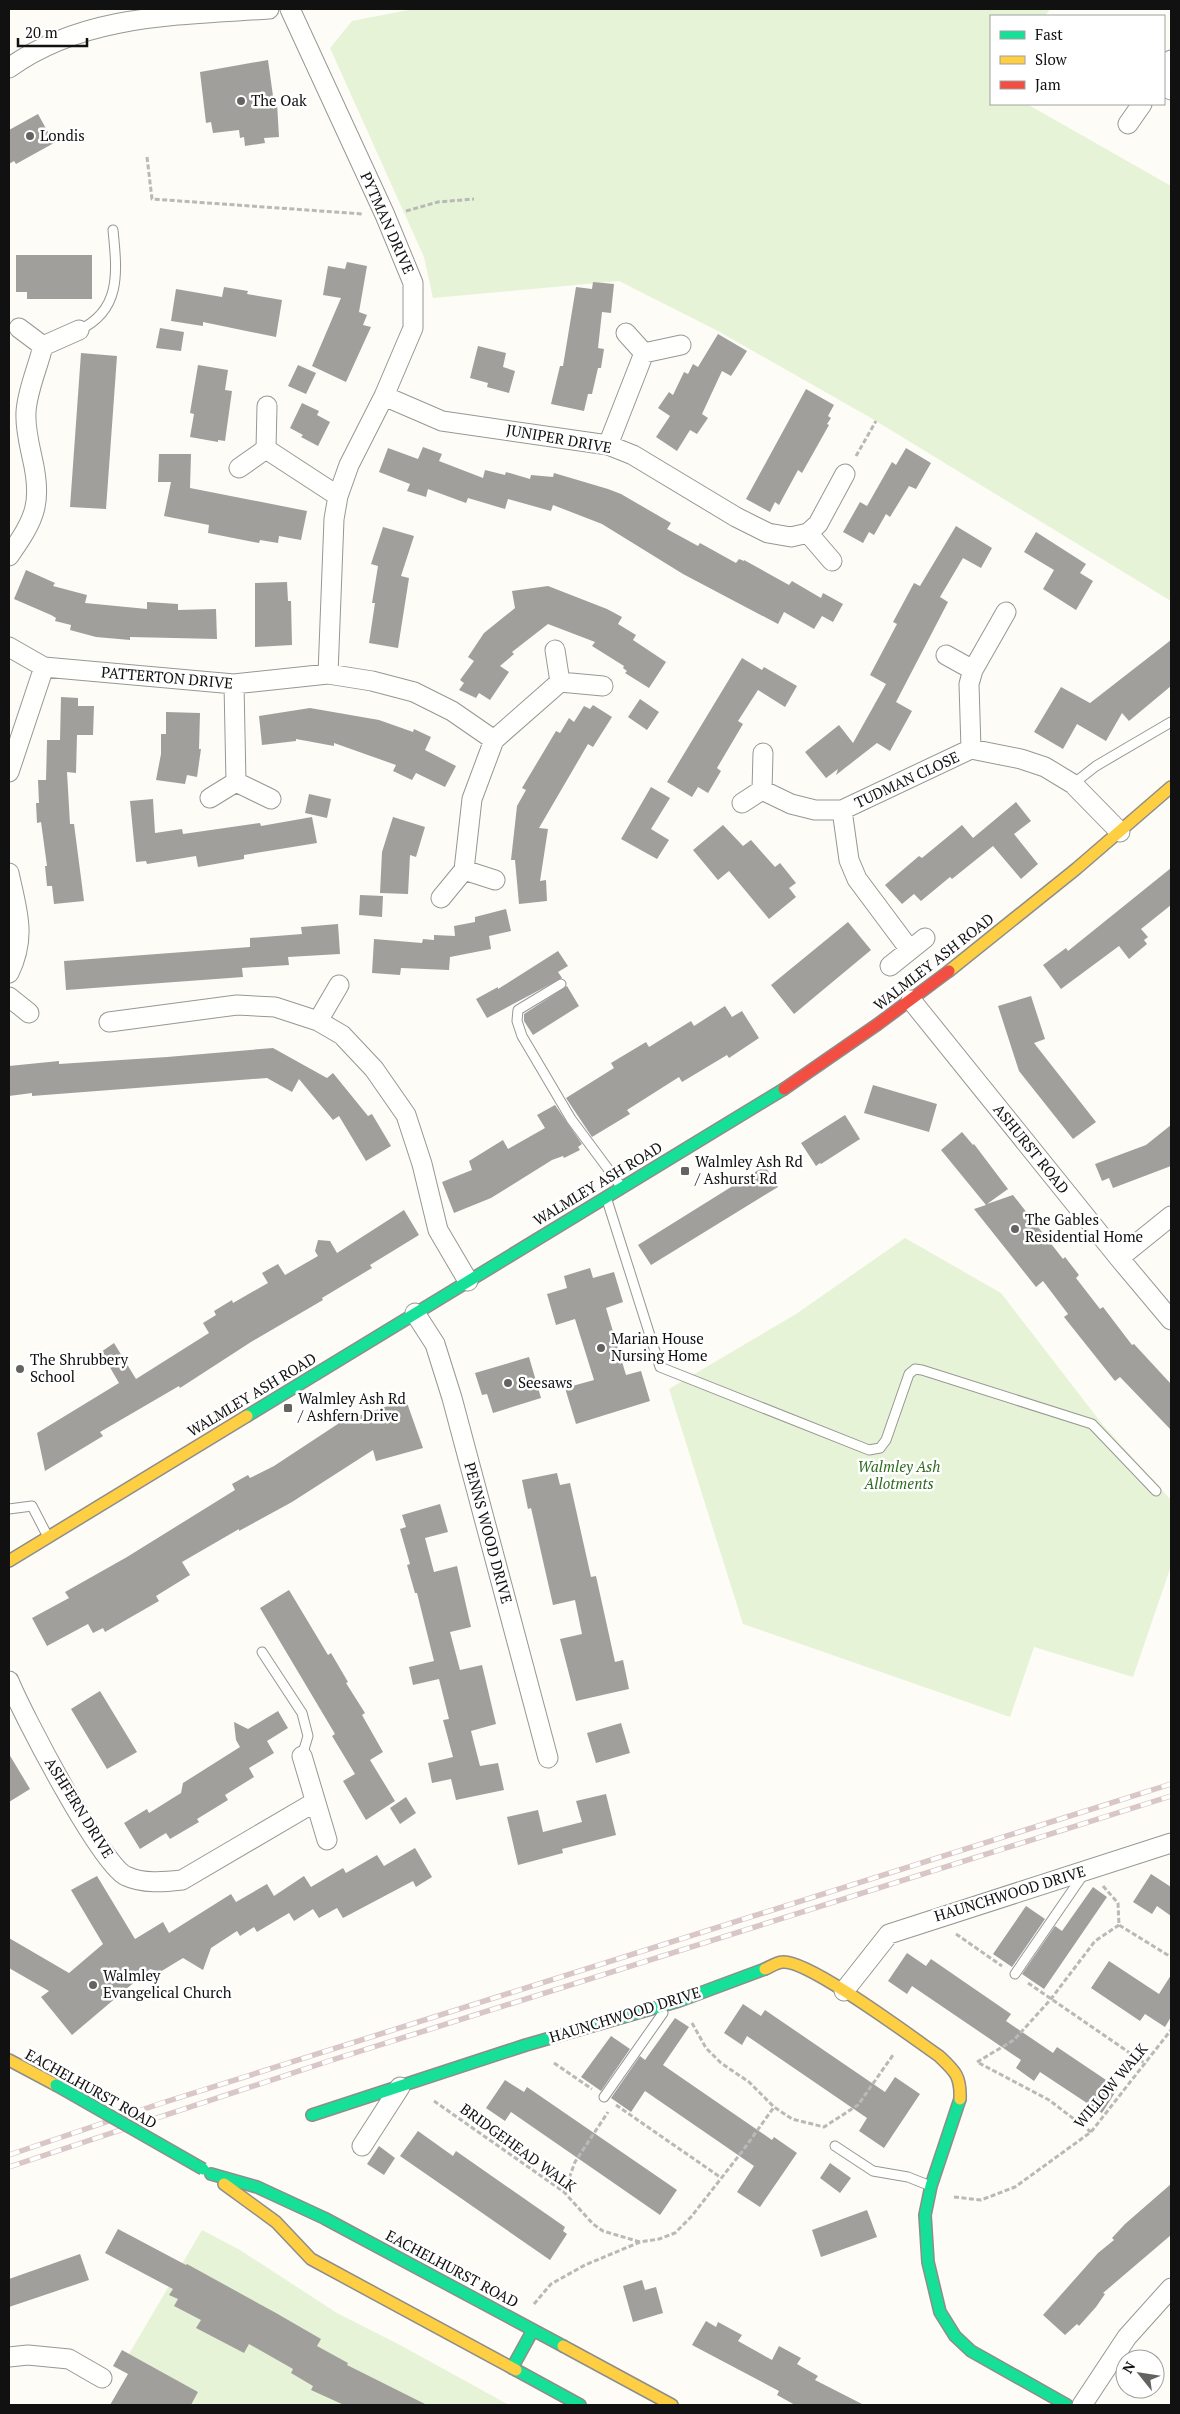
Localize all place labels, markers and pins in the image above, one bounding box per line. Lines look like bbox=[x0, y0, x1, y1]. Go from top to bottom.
place label: The Oak bbox=[251, 90, 307, 110]
marker: The Oak bbox=[235, 95, 247, 107]
place label: Londis bbox=[40, 125, 85, 145]
marker: Londis bbox=[24, 130, 36, 142]
place label: Walmley Ash Rd / Ashurst Rd bbox=[694, 1151, 803, 1188]
marker: Walmley Ash Rd / Ashurst Rd bbox=[679, 1165, 691, 1177]
place label: The Gables Residential Home bbox=[1025, 1209, 1143, 1246]
marker: The Gables Residential Home bbox=[1009, 1223, 1021, 1235]
place label: Marian House Nursing Home bbox=[611, 1328, 708, 1365]
marker: Marian House Nursing Home bbox=[595, 1342, 607, 1354]
place label: The Shrubbery School bbox=[30, 1349, 128, 1386]
marker: The Shrubbery School bbox=[14, 1363, 26, 1375]
place label: Seesaws bbox=[518, 1372, 573, 1392]
marker: Seesaws bbox=[502, 1377, 514, 1389]
place label: Walmley Ash Rd / Ashfern Drive bbox=[297, 1388, 406, 1425]
marker: Walmley Ash Rd / Ashfern Drive bbox=[282, 1402, 294, 1414]
place label: Walmley Evangelical Church bbox=[103, 1965, 232, 2002]
marker: Walmley Evangelical Church bbox=[87, 1979, 99, 1991]

